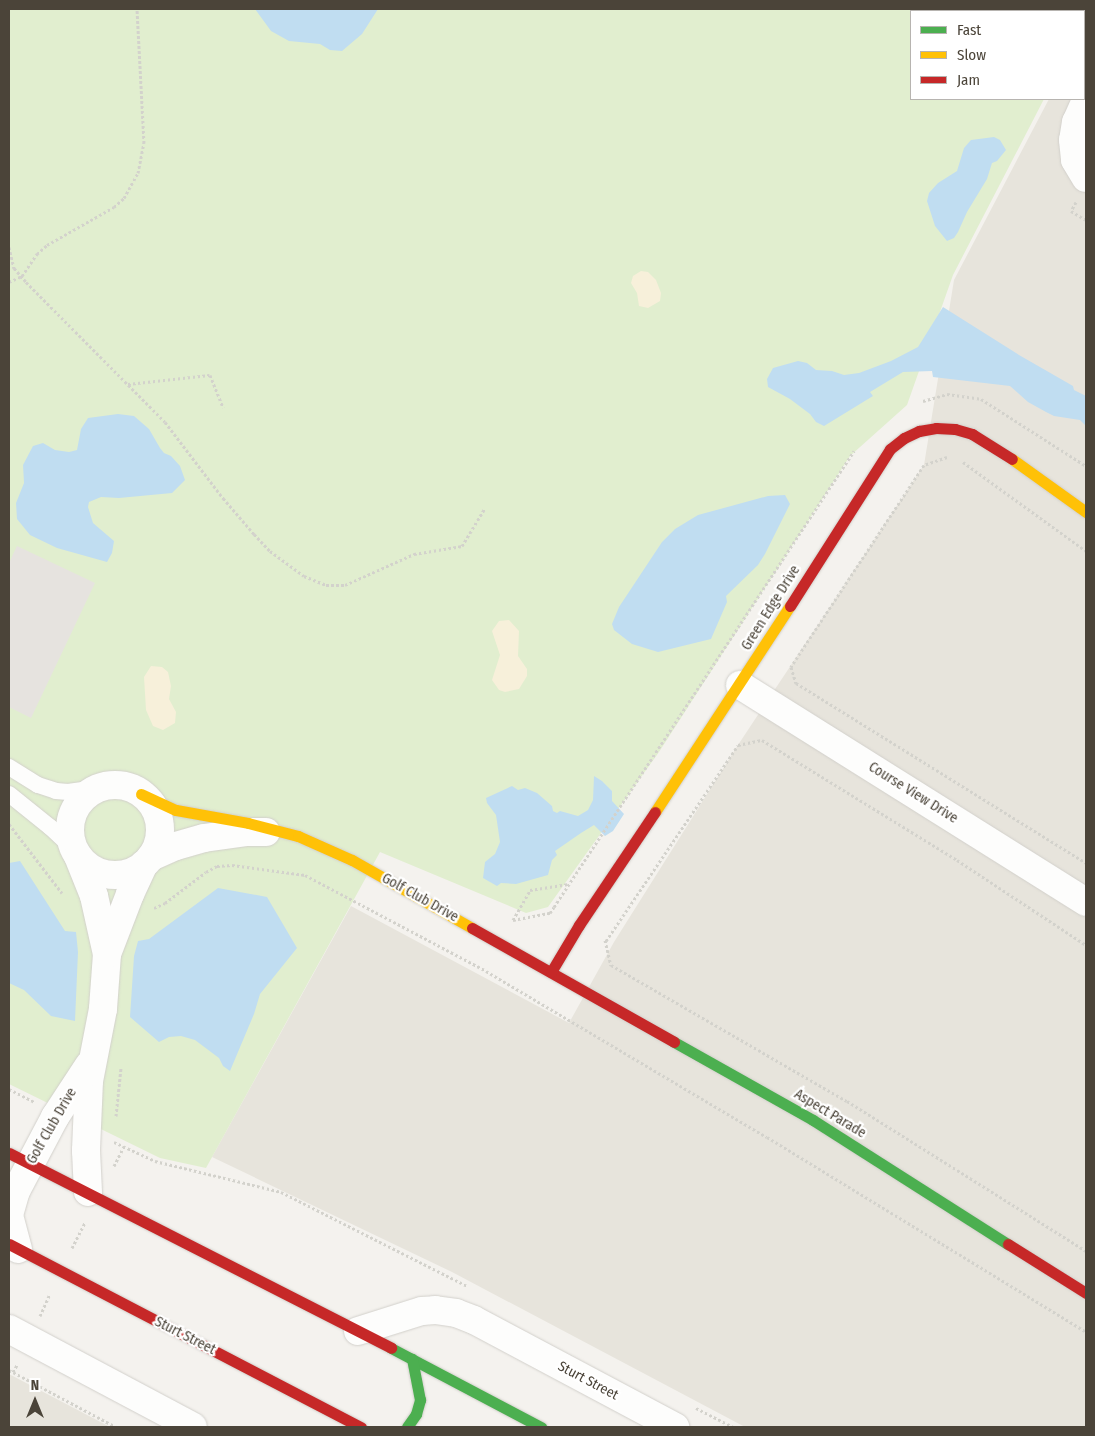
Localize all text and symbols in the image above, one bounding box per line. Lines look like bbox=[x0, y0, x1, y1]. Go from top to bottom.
legend bbox=[910, 10, 1085, 100]
text: Fast bbox=[957, 21, 981, 39]
text: Slow bbox=[957, 46, 986, 64]
text: Jam bbox=[957, 71, 980, 89]
street label: Green Edge Drive bbox=[738, 562, 804, 654]
street label: Course View Drive bbox=[865, 759, 961, 827]
street label: Golf Club Drive bbox=[379, 870, 461, 926]
street label: Golf Club Drive bbox=[23, 1085, 81, 1167]
street label: Aspect Parade bbox=[791, 1086, 869, 1142]
street label: Sturt Street bbox=[152, 1314, 218, 1358]
street label: Sturt Street bbox=[555, 1358, 621, 1404]
north arrow bbox=[10, 1376, 60, 1426]
text: N bbox=[31, 1377, 39, 1394]

